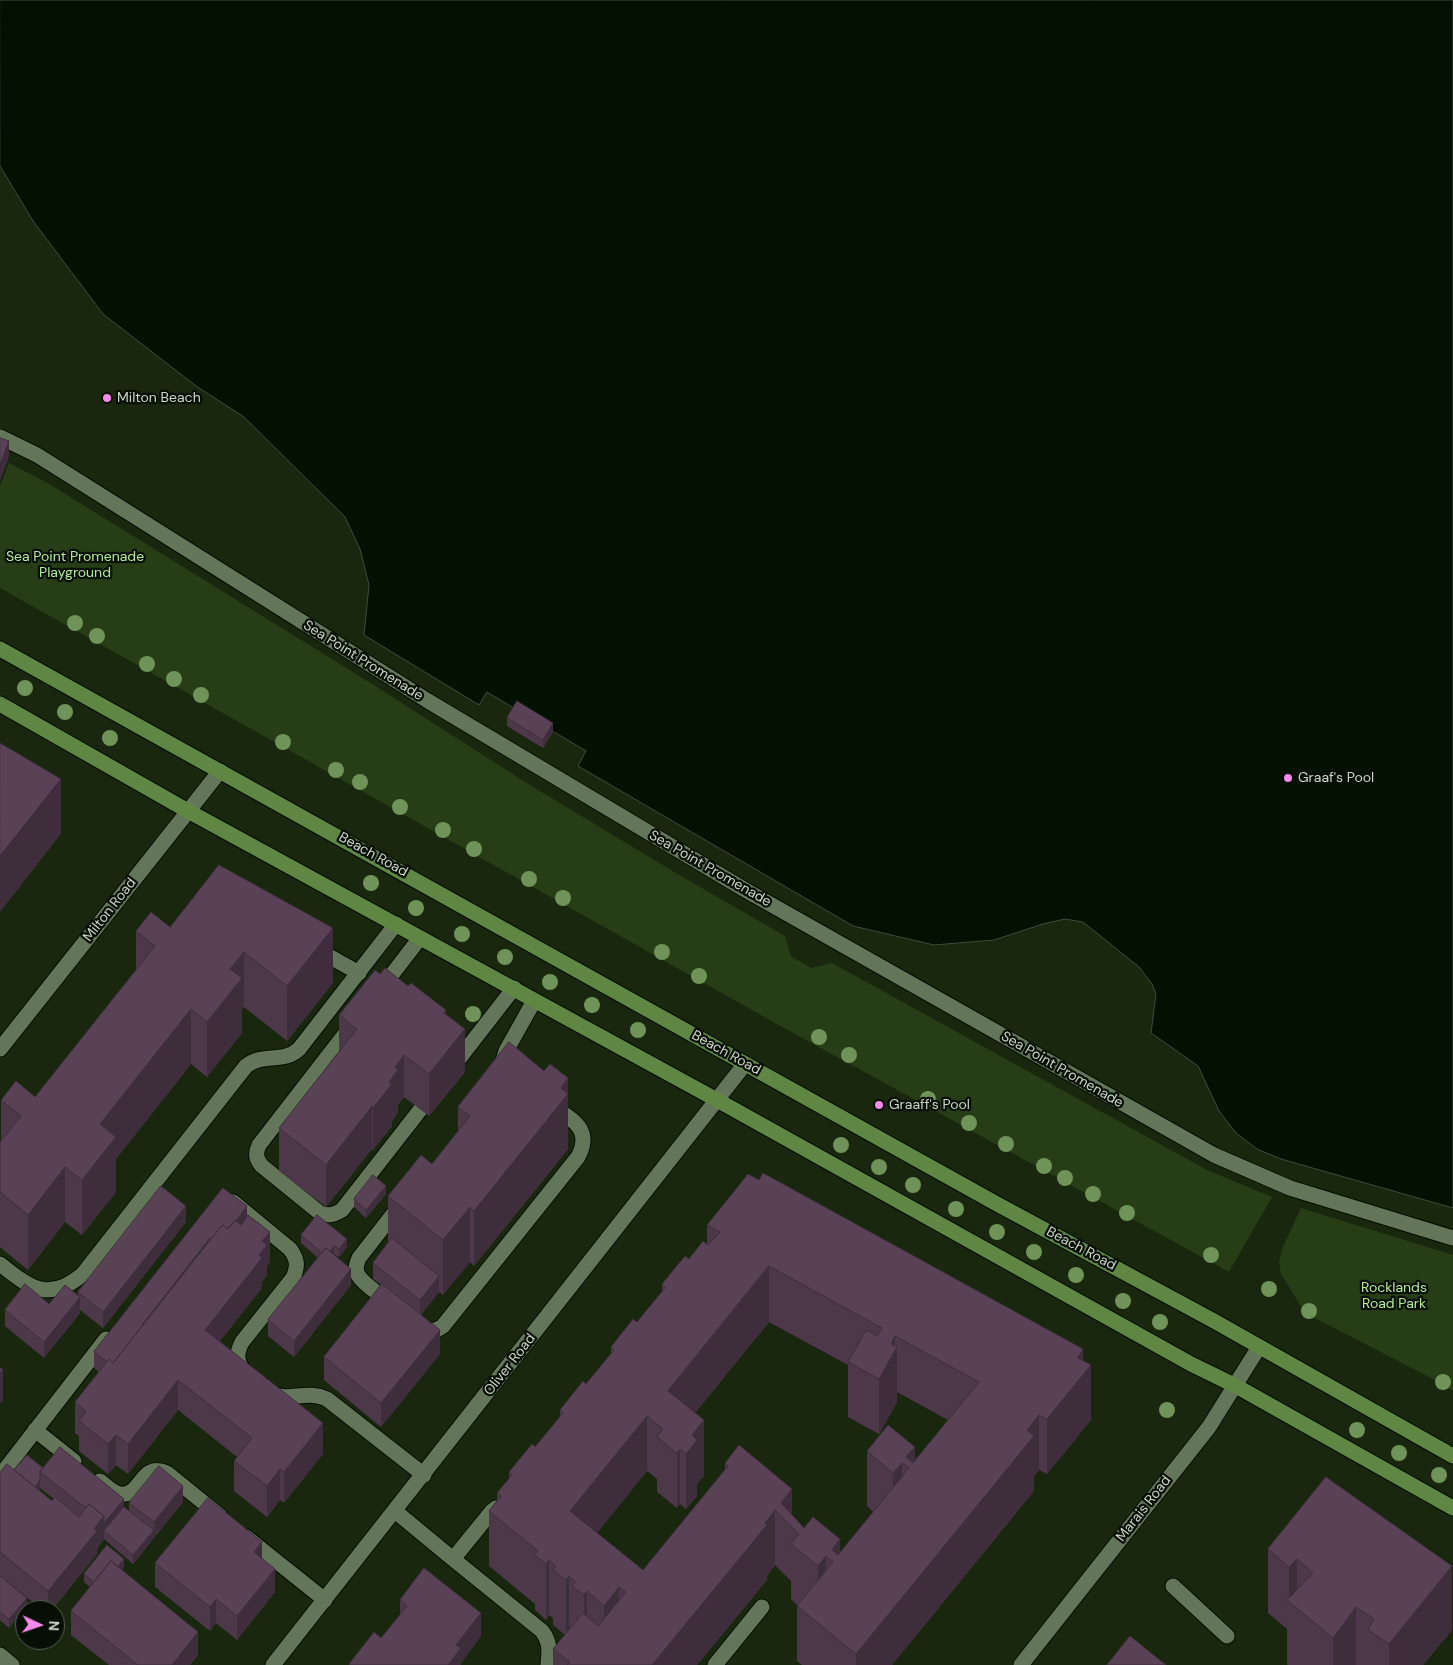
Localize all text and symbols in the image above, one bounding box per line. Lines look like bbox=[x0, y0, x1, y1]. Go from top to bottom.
place label: Milton Beach bbox=[117, 390, 201, 406]
marker: Milton Beach bbox=[101, 392, 113, 404]
park label: Sea Point Promenade Playground bbox=[6, 549, 144, 582]
street label: Sea Point Promenade bbox=[300, 617, 426, 705]
place label: Graaf's Pool bbox=[1298, 770, 1374, 786]
marker: Graaf's Pool bbox=[1282, 772, 1294, 784]
street label: Sea Point Promenade bbox=[646, 827, 774, 911]
street label: Beach Road bbox=[336, 829, 410, 881]
street label: Milton Road bbox=[80, 875, 140, 945]
street label: Beach Road bbox=[689, 1027, 763, 1079]
street label: Sea Point Promenade bbox=[998, 1028, 1126, 1112]
place label: Graaff's Pool bbox=[889, 1097, 970, 1113]
marker: Graaff's Pool bbox=[873, 1099, 885, 1111]
street label: Beach Road bbox=[1043, 1224, 1119, 1274]
park label: Rocklands Road Park bbox=[1361, 1280, 1427, 1312]
street label: Oliver Road bbox=[481, 1331, 539, 1399]
street label: Marais Road bbox=[1113, 1473, 1175, 1545]
north arrow bbox=[15, 1600, 65, 1650]
text: N bbox=[45, 1620, 63, 1631]

